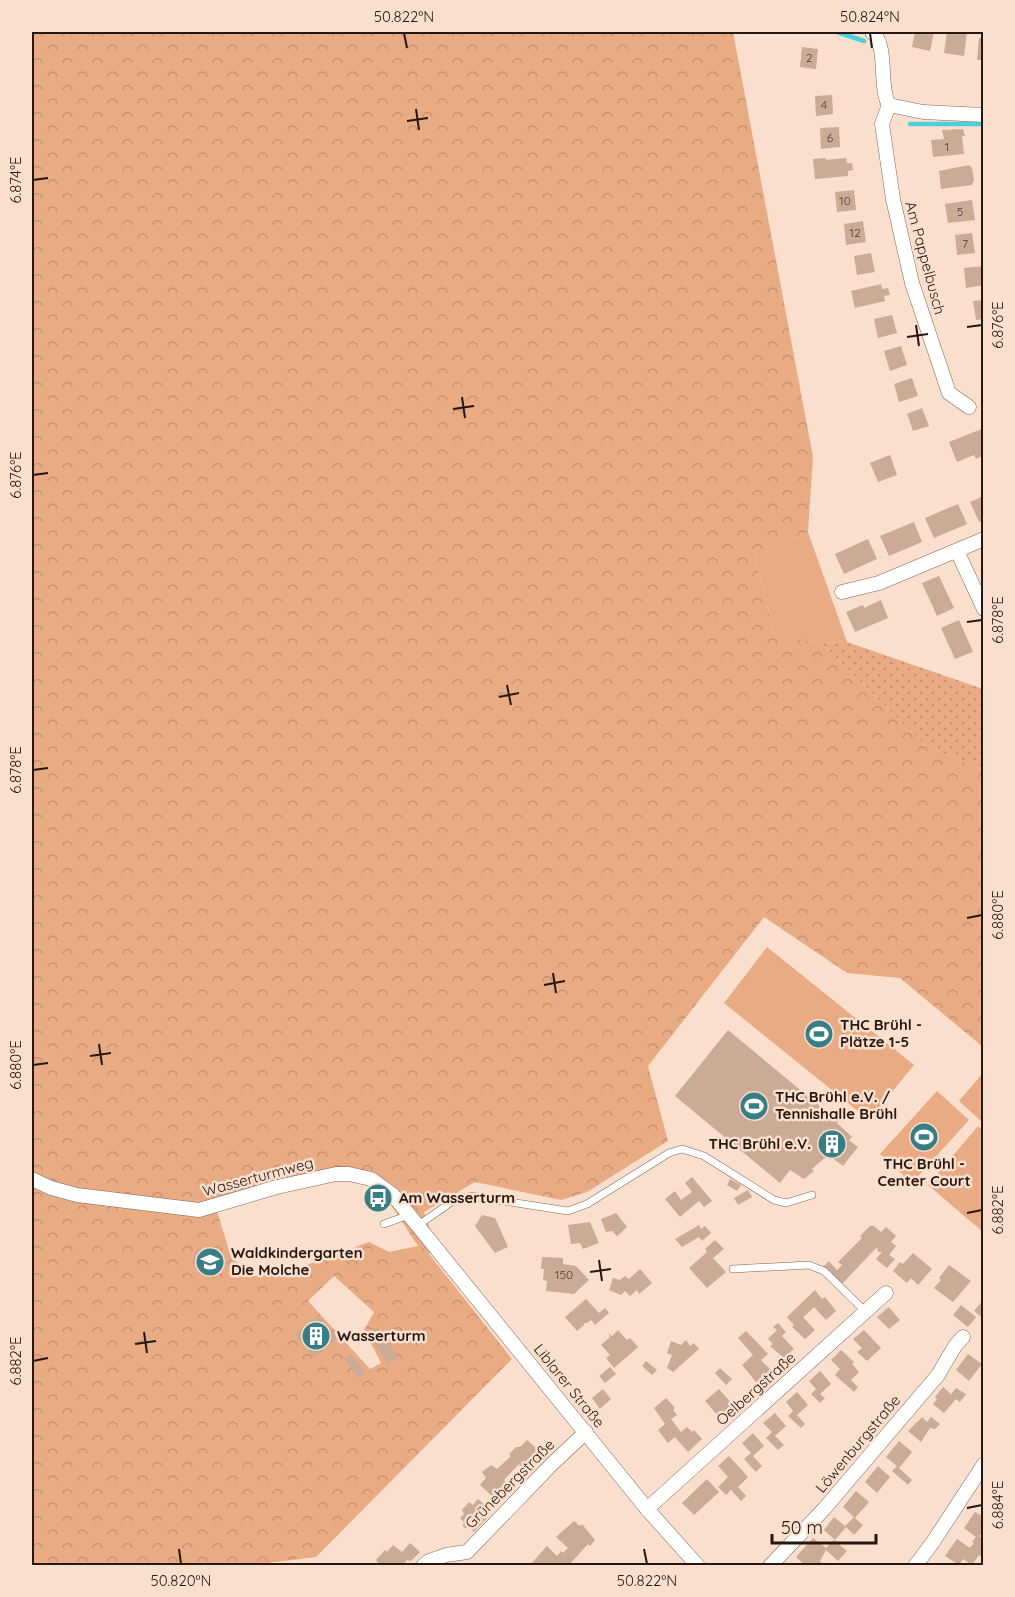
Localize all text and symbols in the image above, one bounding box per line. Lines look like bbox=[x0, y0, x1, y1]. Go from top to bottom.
text: 50.822°N bbox=[374, 7, 434, 26]
text: 50.824°N bbox=[840, 7, 900, 26]
house number: 2 bbox=[806, 50, 813, 65]
house number: 4 bbox=[821, 97, 827, 112]
house number: 6 bbox=[827, 130, 834, 145]
house number: 1 bbox=[945, 139, 949, 154]
text: 6.874°E bbox=[6, 157, 25, 203]
house number: 10 bbox=[839, 193, 851, 208]
street label: Am Pappelbusch bbox=[901, 199, 950, 317]
house number: 5 bbox=[957, 204, 963, 219]
house number: 12 bbox=[849, 225, 861, 240]
house number: 7 bbox=[962, 236, 968, 251]
text: 6.876°E bbox=[988, 301, 1007, 349]
text: 6.876°E bbox=[6, 451, 25, 499]
text: 6.878°E bbox=[988, 596, 1007, 644]
text: 6.878°E bbox=[6, 746, 25, 794]
text: 6.880°E bbox=[988, 890, 1007, 940]
place label: THC Brühl - Plätze 1-5 bbox=[840, 1015, 922, 1051]
sports icon: THC Brühl - Plätze 1-5 bbox=[803, 1018, 835, 1050]
text: 6.880°E bbox=[6, 1040, 25, 1090]
place label: THC Brühl e.V. / Tennishalle Brühl bbox=[775, 1087, 897, 1123]
sports icon: THC Brühl e.V. / Tennishalle Brühl bbox=[738, 1090, 770, 1122]
sports icon: THC Brühl - Center Court bbox=[908, 1121, 940, 1153]
building icon: THC Brühl e.V. bbox=[816, 1128, 848, 1160]
place label: THC Brühl e.V. bbox=[709, 1134, 811, 1153]
street label: Wasserturmweg bbox=[200, 1153, 315, 1200]
place label: THC Brühl - Center Court bbox=[877, 1154, 971, 1190]
bus stop icon: Am Wasserturm bbox=[362, 1182, 394, 1214]
text: 6.882°E bbox=[988, 1186, 1007, 1234]
place label: Am Wasserturm bbox=[399, 1188, 515, 1207]
place label: Waldkindergarten Die Molche bbox=[231, 1243, 363, 1279]
school or university icon: Waldkindergarten Die Molche bbox=[194, 1246, 226, 1278]
house number: 150 bbox=[555, 1267, 573, 1282]
building icon: Wasserturm bbox=[300, 1320, 332, 1352]
place label: Wasserturm bbox=[337, 1326, 426, 1345]
text: 6.882°E bbox=[6, 1337, 25, 1385]
street label: Liblarer Straße bbox=[530, 1340, 609, 1431]
street label: Oelbergstraße bbox=[712, 1348, 799, 1429]
street label: Löwenburgstraße bbox=[811, 1391, 904, 1497]
street label: Grünebergstraße bbox=[461, 1435, 558, 1532]
text: 6.884°E bbox=[988, 1481, 1007, 1529]
scale bar bbox=[772, 1507, 876, 1545]
text: 50 m bbox=[781, 1516, 823, 1539]
text: 50.820°N bbox=[150, 1571, 212, 1590]
text: 50.822°N bbox=[617, 1571, 677, 1590]

